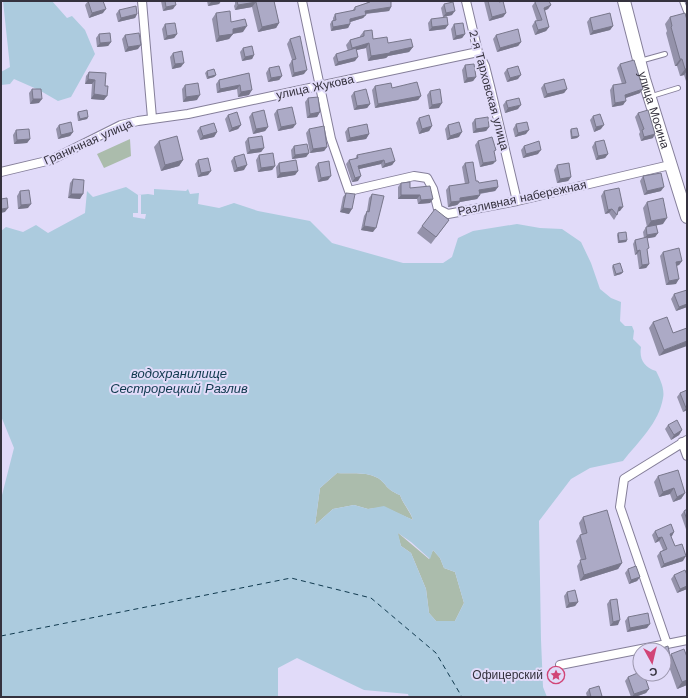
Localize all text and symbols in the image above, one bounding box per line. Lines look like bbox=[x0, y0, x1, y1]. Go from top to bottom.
street label: 2-я Тарховская улица bbox=[466, 28, 512, 152]
street label: улица Мосина bbox=[635, 70, 672, 151]
street label: улица Жукова bbox=[275, 72, 355, 102]
street label: Граничная улица bbox=[41, 116, 135, 168]
street label: Разливная набережная bbox=[456, 178, 588, 218]
water label: водохранилище Сестрорецкий Разлив bbox=[110, 366, 248, 396]
north arrow bbox=[632, 642, 672, 682]
text: С bbox=[648, 664, 658, 678]
place icon: Офицерский bbox=[546, 665, 566, 685]
place label: Офицерский bbox=[472, 668, 543, 682]

